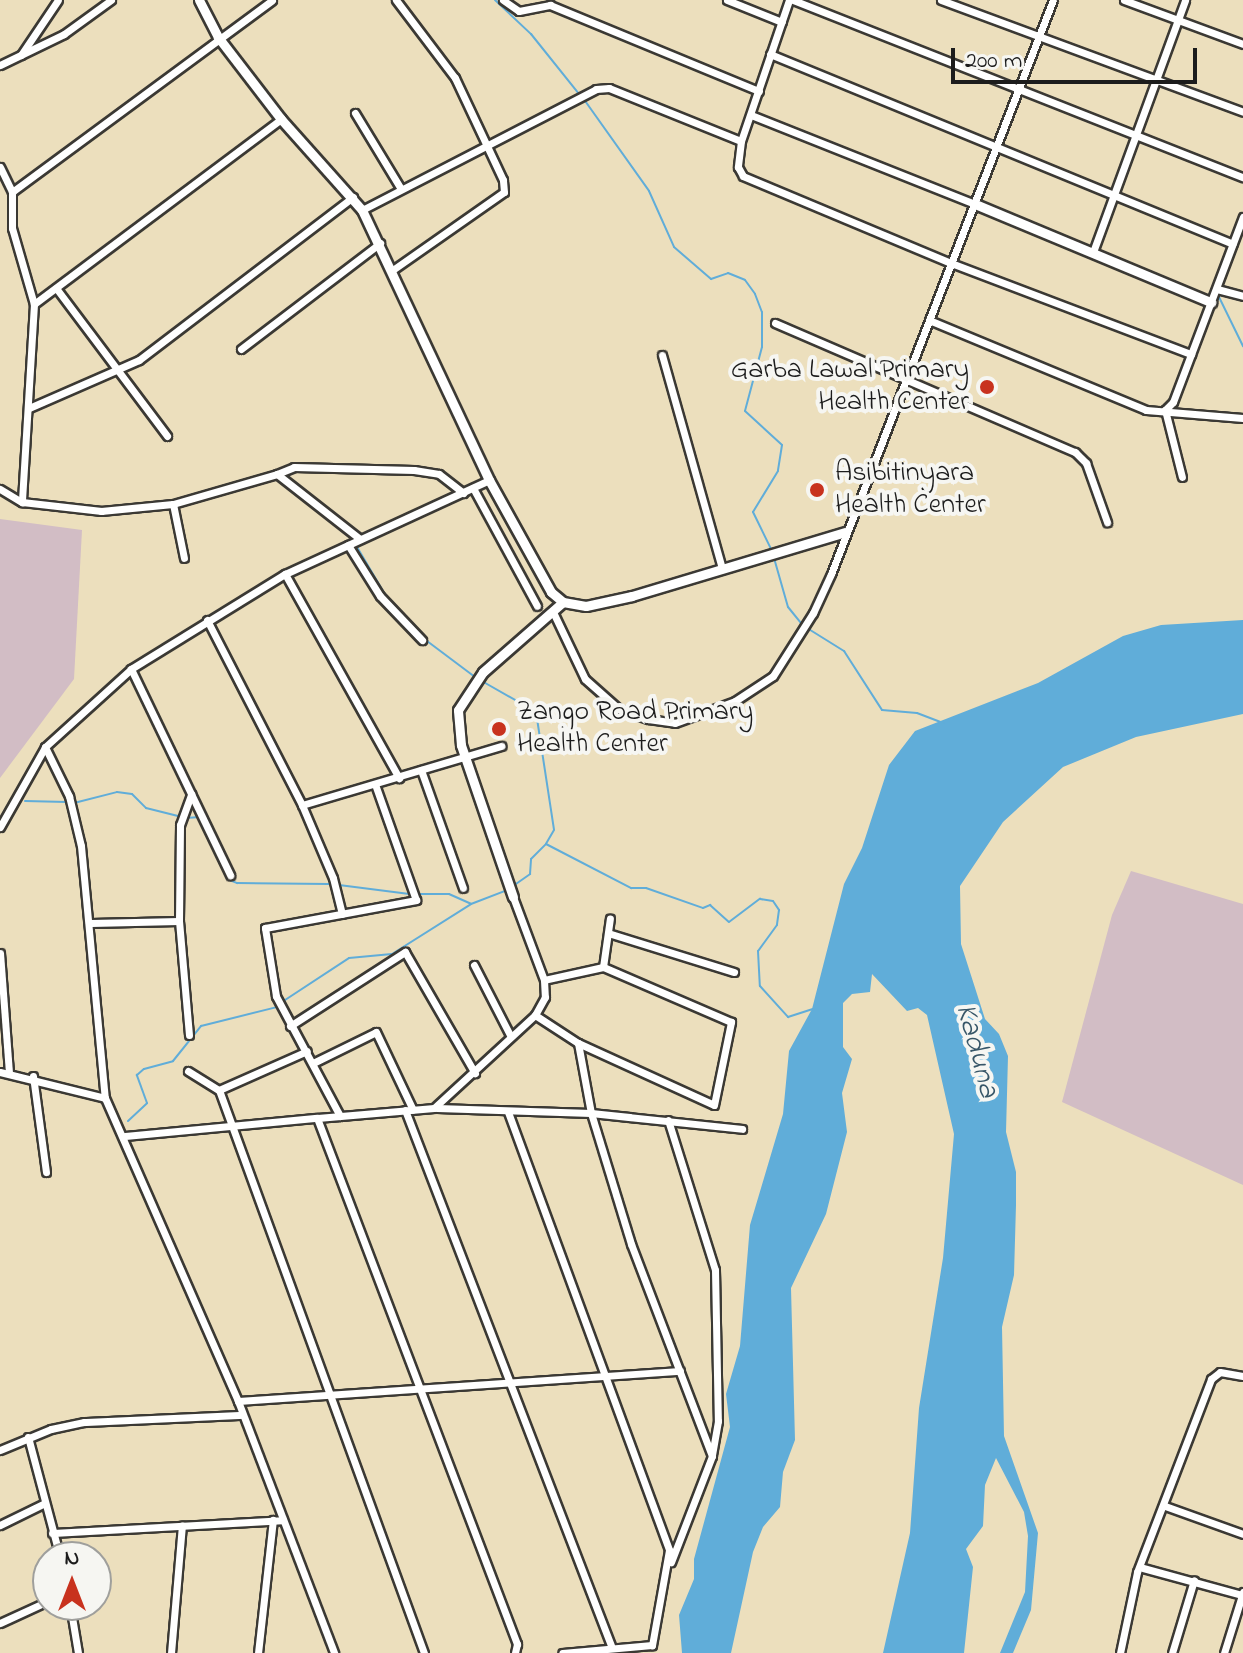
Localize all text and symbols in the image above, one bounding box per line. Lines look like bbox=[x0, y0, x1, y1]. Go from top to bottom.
scale bar bbox=[955, 32, 1201, 82]
text: 200 m bbox=[965, 44, 1022, 79]
place label: Garba Lawal Primary Health Center bbox=[731, 354, 969, 420]
marker: Garba Lawal Primary Health Center bbox=[976, 376, 998, 398]
place label: Asibitinyara Health Center bbox=[835, 457, 986, 523]
marker: Asibitinyara Health Center bbox=[806, 479, 828, 501]
place label: Zango Road Primary Health Center bbox=[517, 696, 753, 762]
marker: Zango Road Primary Health Center bbox=[488, 718, 510, 740]
water label: Kaduna bbox=[946, 1000, 1006, 1102]
north arrow bbox=[32, 1541, 112, 1621]
text: N bbox=[65, 1543, 79, 1575]

